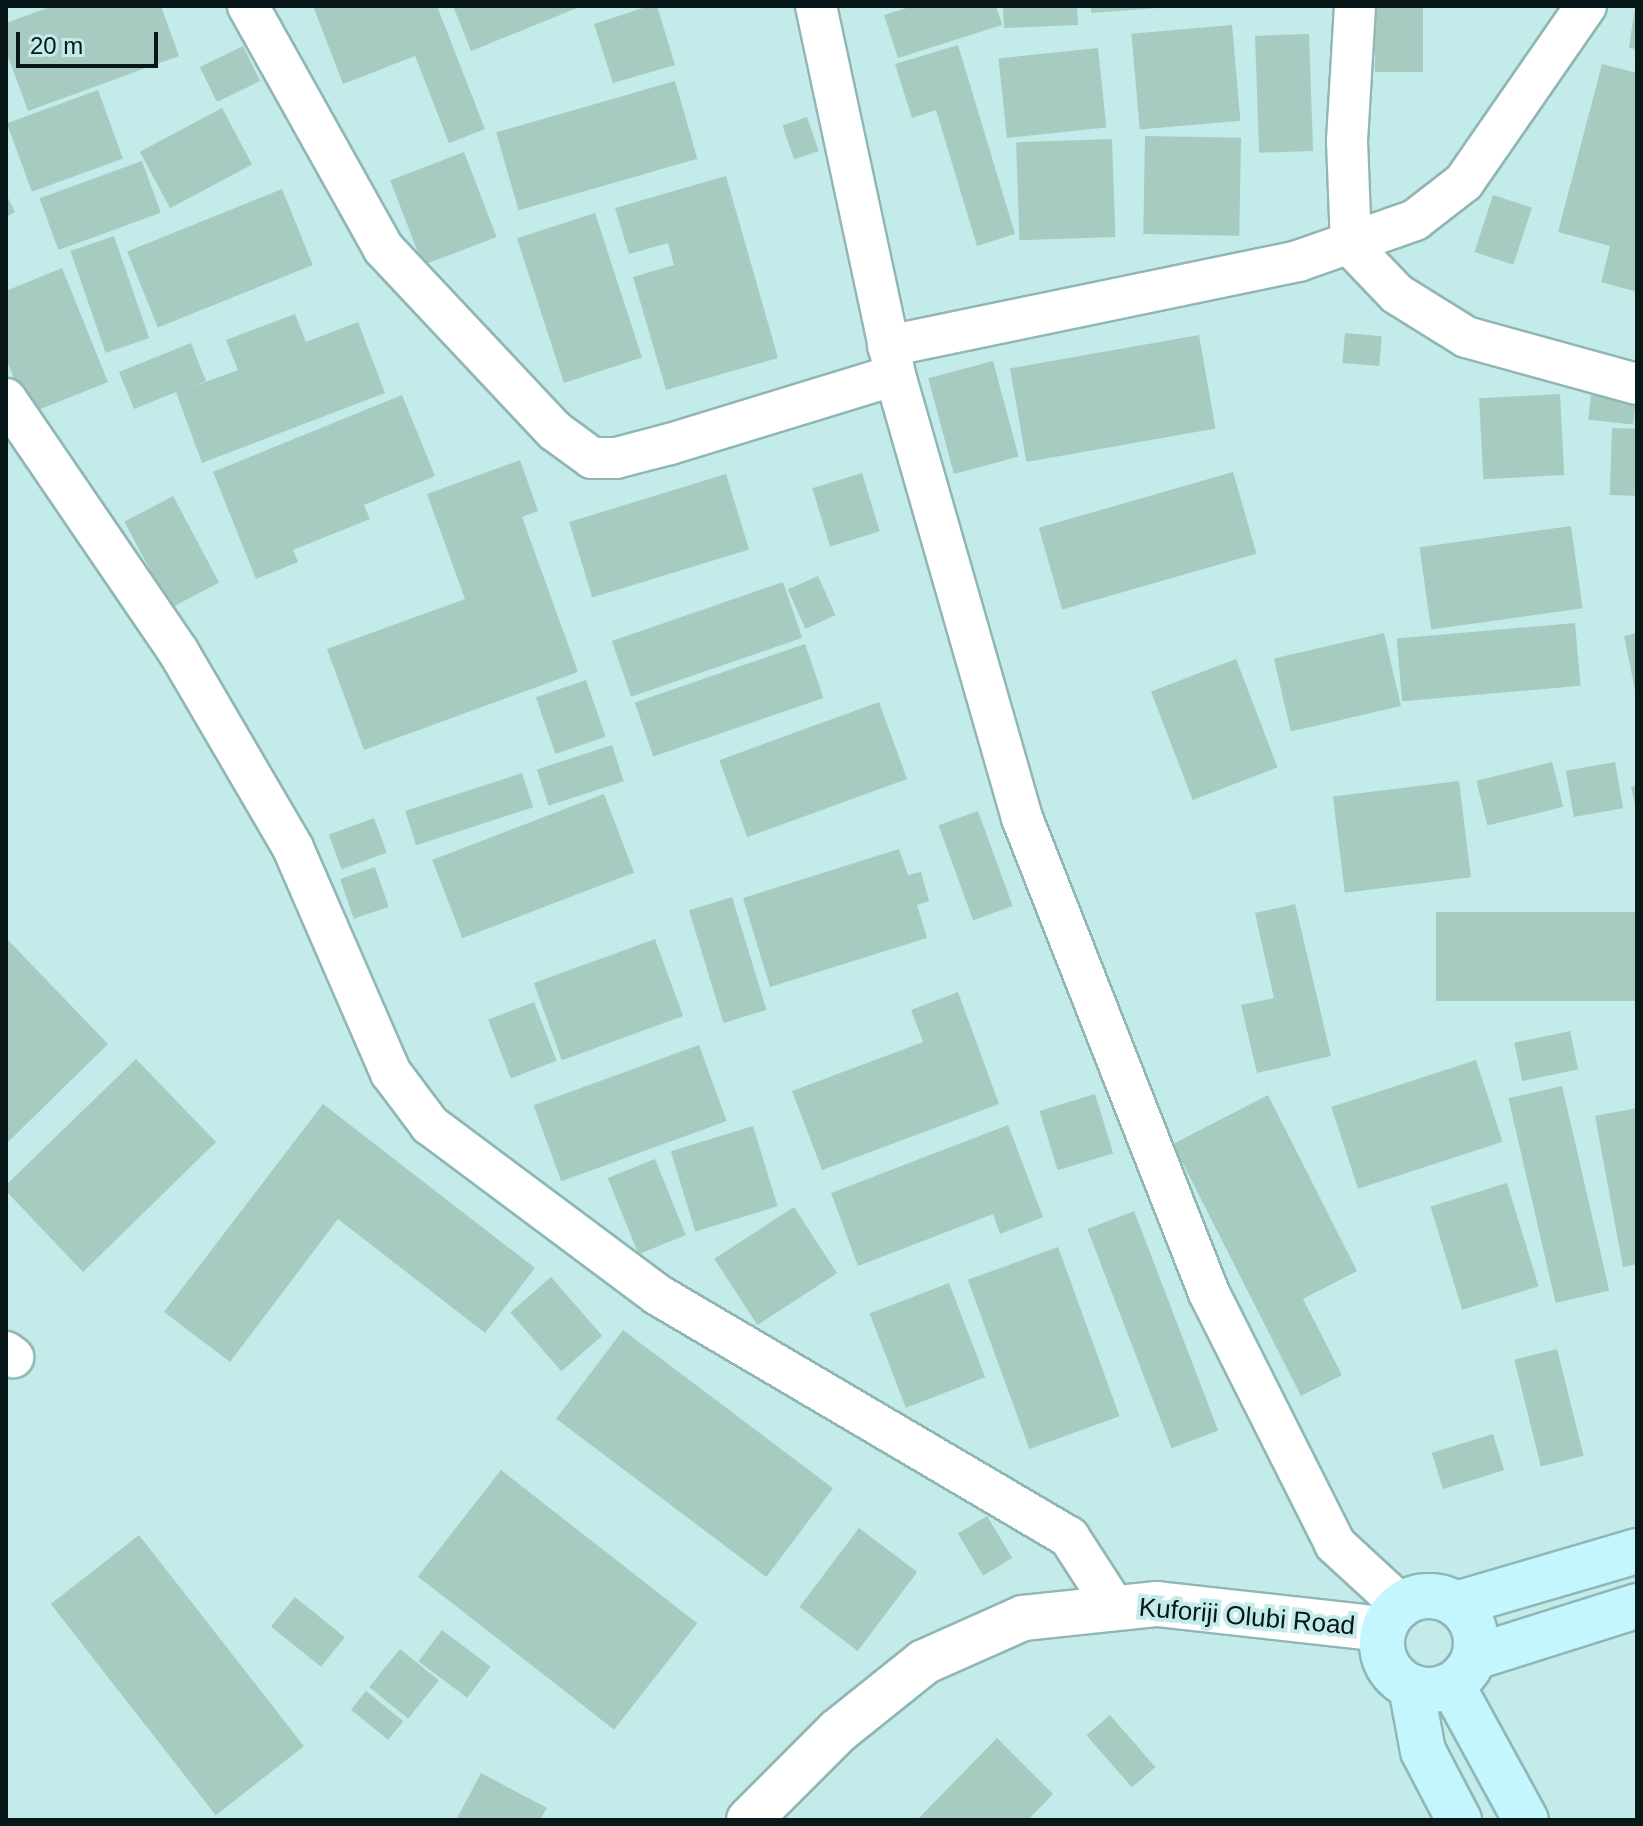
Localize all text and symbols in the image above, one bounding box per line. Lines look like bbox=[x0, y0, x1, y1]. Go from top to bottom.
scale bar bbox=[20, 16, 162, 66]
text: 20 m bbox=[30, 32, 83, 59]
street label: Kuforiji Olubi Road bbox=[1138, 1592, 1356, 1642]

